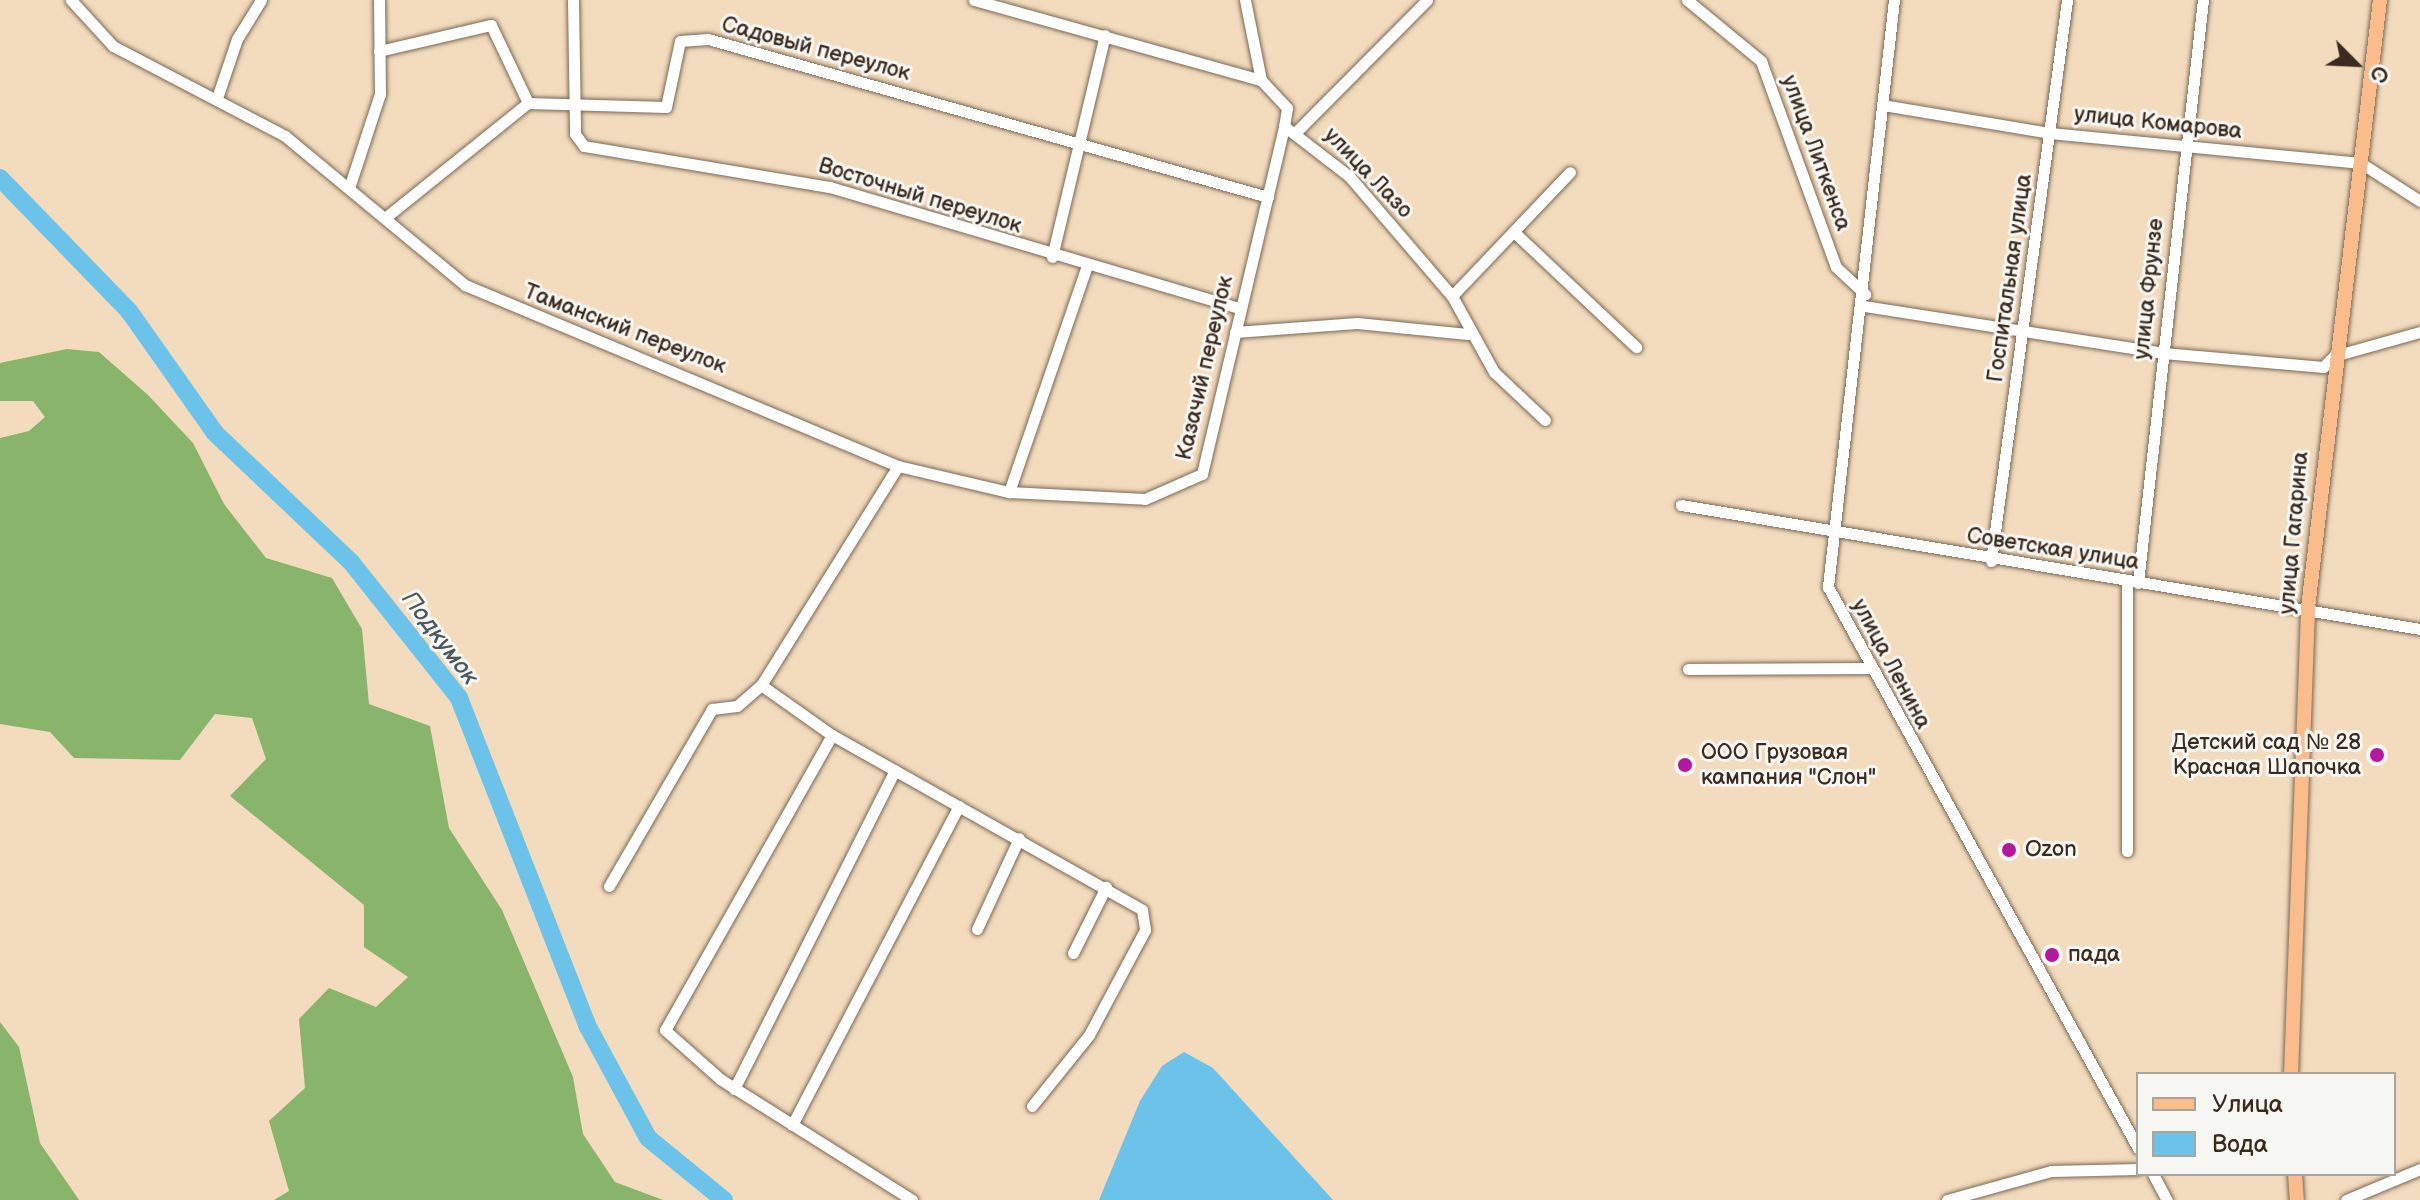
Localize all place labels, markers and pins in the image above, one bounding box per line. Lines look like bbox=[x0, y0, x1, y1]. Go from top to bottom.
place label: Детский сад № 28 Красная Шапочка bbox=[2172, 729, 2361, 780]
place label: ООО Грузовая кампания "Слон" bbox=[1701, 739, 1876, 790]
marker: Детский сад № 28 Красная Шапочка bbox=[2368, 746, 2386, 764]
marker: ООО Грузовая кампания "Слон" bbox=[1676, 756, 1694, 774]
place label: Ozon bbox=[2025, 837, 2077, 863]
marker: Ozon bbox=[2000, 841, 2018, 859]
place label: пада bbox=[2068, 942, 2120, 968]
marker: пада bbox=[2043, 946, 2061, 964]

